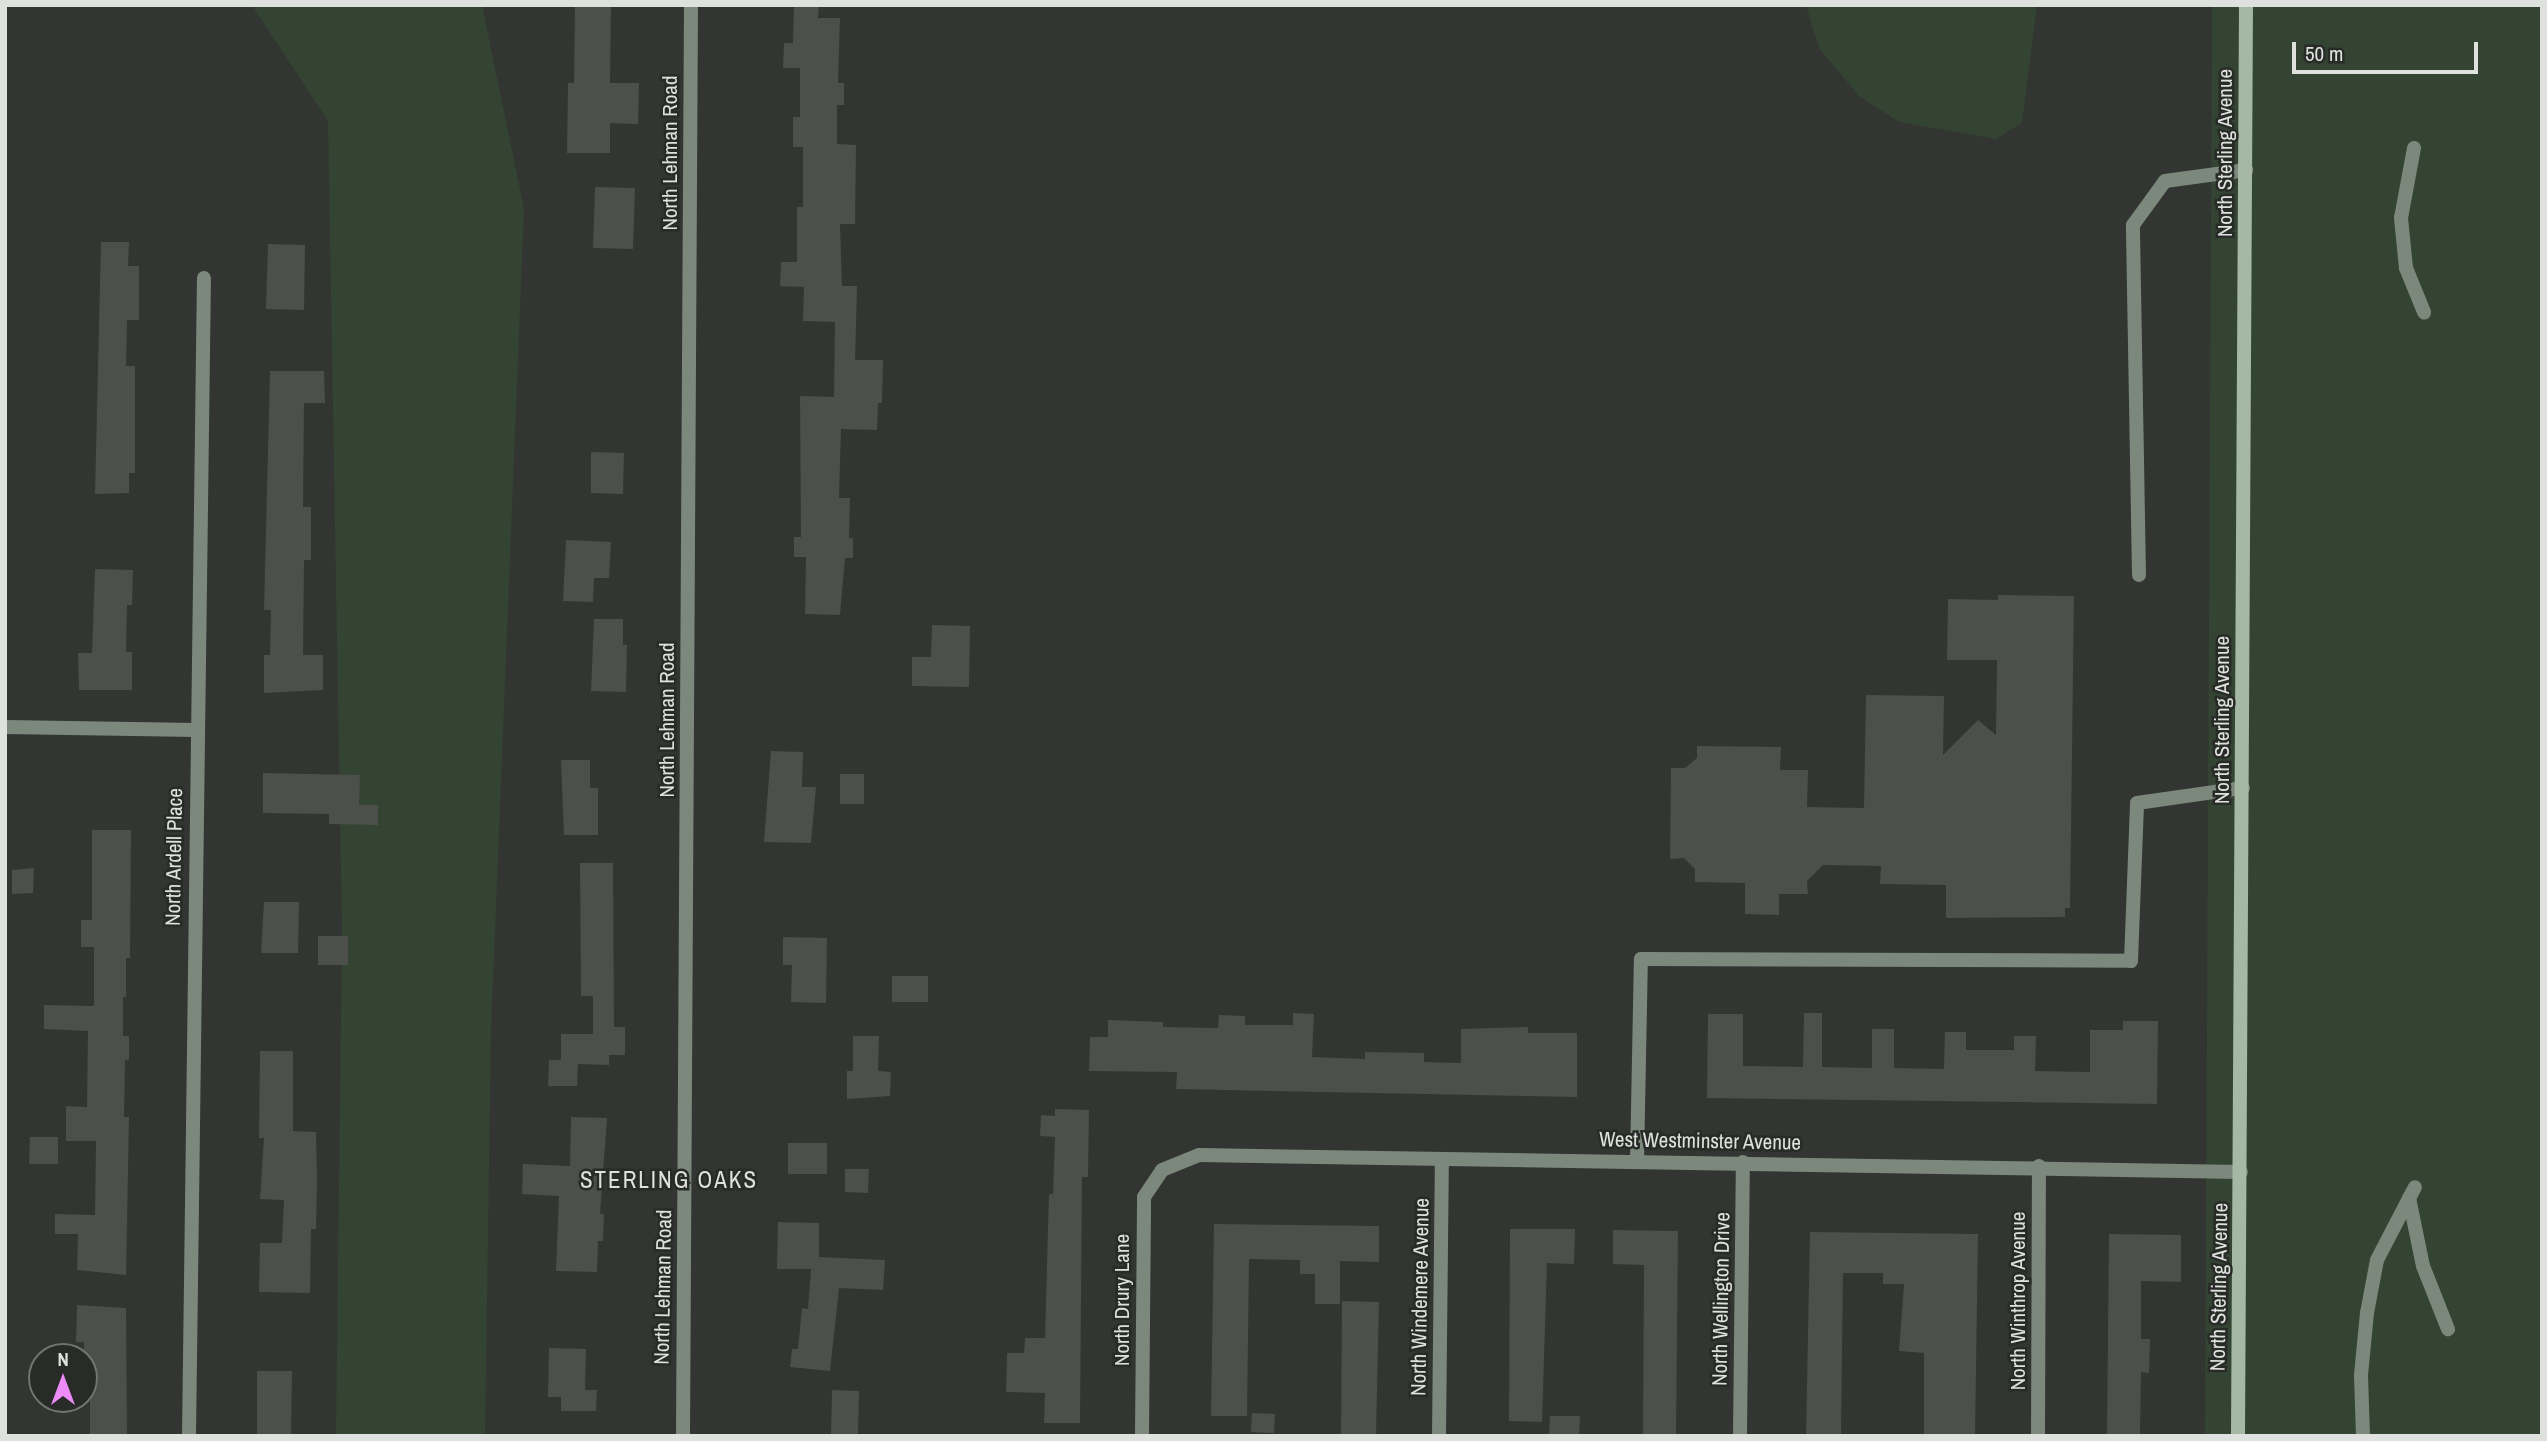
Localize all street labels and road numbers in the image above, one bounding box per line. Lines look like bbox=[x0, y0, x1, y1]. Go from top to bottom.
street label: North Sterling Avenue bbox=[2212, 68, 2238, 238]
street label: North Lehman Road bbox=[657, 75, 683, 231]
street label: North Sterling Avenue bbox=[2209, 635, 2235, 805]
street label: North Lehman Road bbox=[654, 642, 680, 798]
street label: North Ardell Place bbox=[160, 787, 188, 927]
street label: West Westminster Avenue bbox=[1598, 1127, 1802, 1155]
street label: North Windemere Avenue bbox=[1406, 1197, 1434, 1397]
street label: North Sterling Avenue bbox=[2205, 1202, 2233, 1372]
street label: North Lehman Road bbox=[649, 1209, 677, 1365]
street label: North Winthrop Avenue bbox=[2005, 1211, 2031, 1391]
street label: North Wellington Drive bbox=[1707, 1212, 1735, 1386]
street label: North Drury Lane bbox=[1109, 1234, 1135, 1366]

